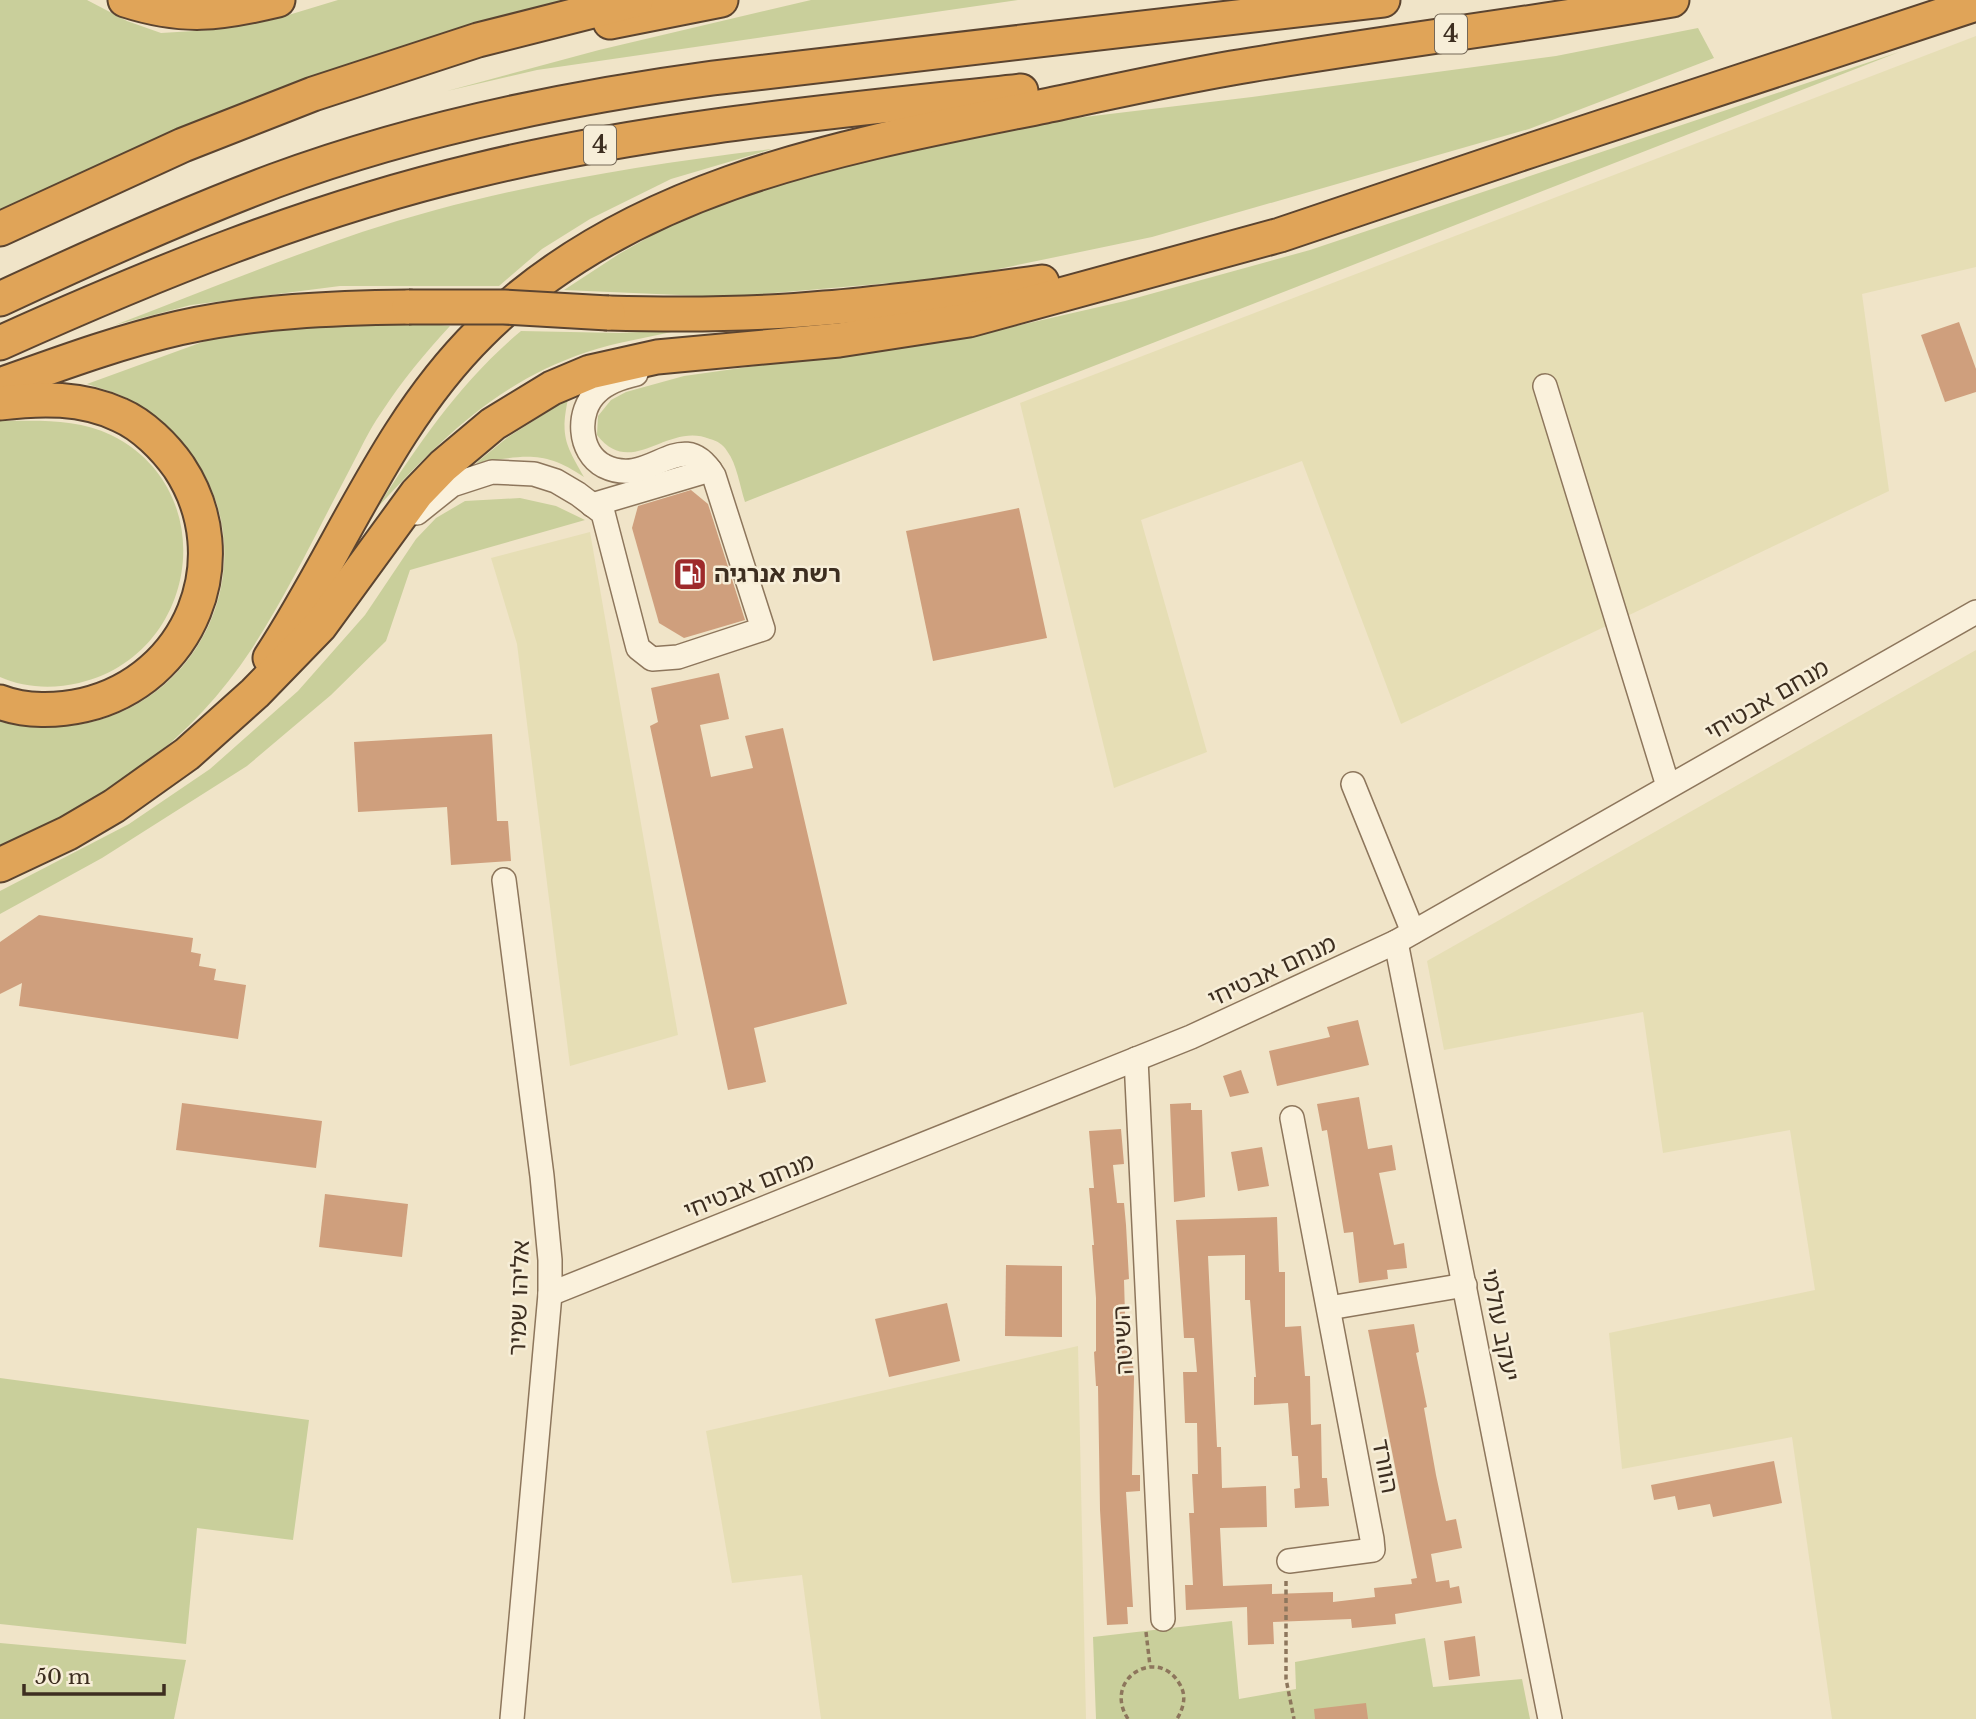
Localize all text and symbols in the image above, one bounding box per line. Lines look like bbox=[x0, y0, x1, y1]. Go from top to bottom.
road number: 4 bbox=[1435, 14, 1467, 54]
road number: 4 bbox=[584, 126, 616, 164]
fuel station icon: רשת אנרגיה bbox=[671, 555, 709, 593]
place label: רשת אנרגיה bbox=[714, 559, 841, 588]
street label: מנחם אבטיחי bbox=[1700, 652, 1834, 747]
street label: מנחם אבטיחי bbox=[1203, 928, 1341, 1013]
street label: מנחם אבטיחי bbox=[679, 1146, 818, 1225]
street label: אליהו שמיר bbox=[502, 1240, 535, 1356]
street label: יעקב עולמי bbox=[1475, 1266, 1526, 1384]
street label: השיטה bbox=[1106, 1304, 1139, 1376]
street label: הוורד bbox=[1366, 1436, 1405, 1496]
scale bar bbox=[24, 1652, 164, 1696]
text: 50 m bbox=[35, 1664, 91, 1690]

